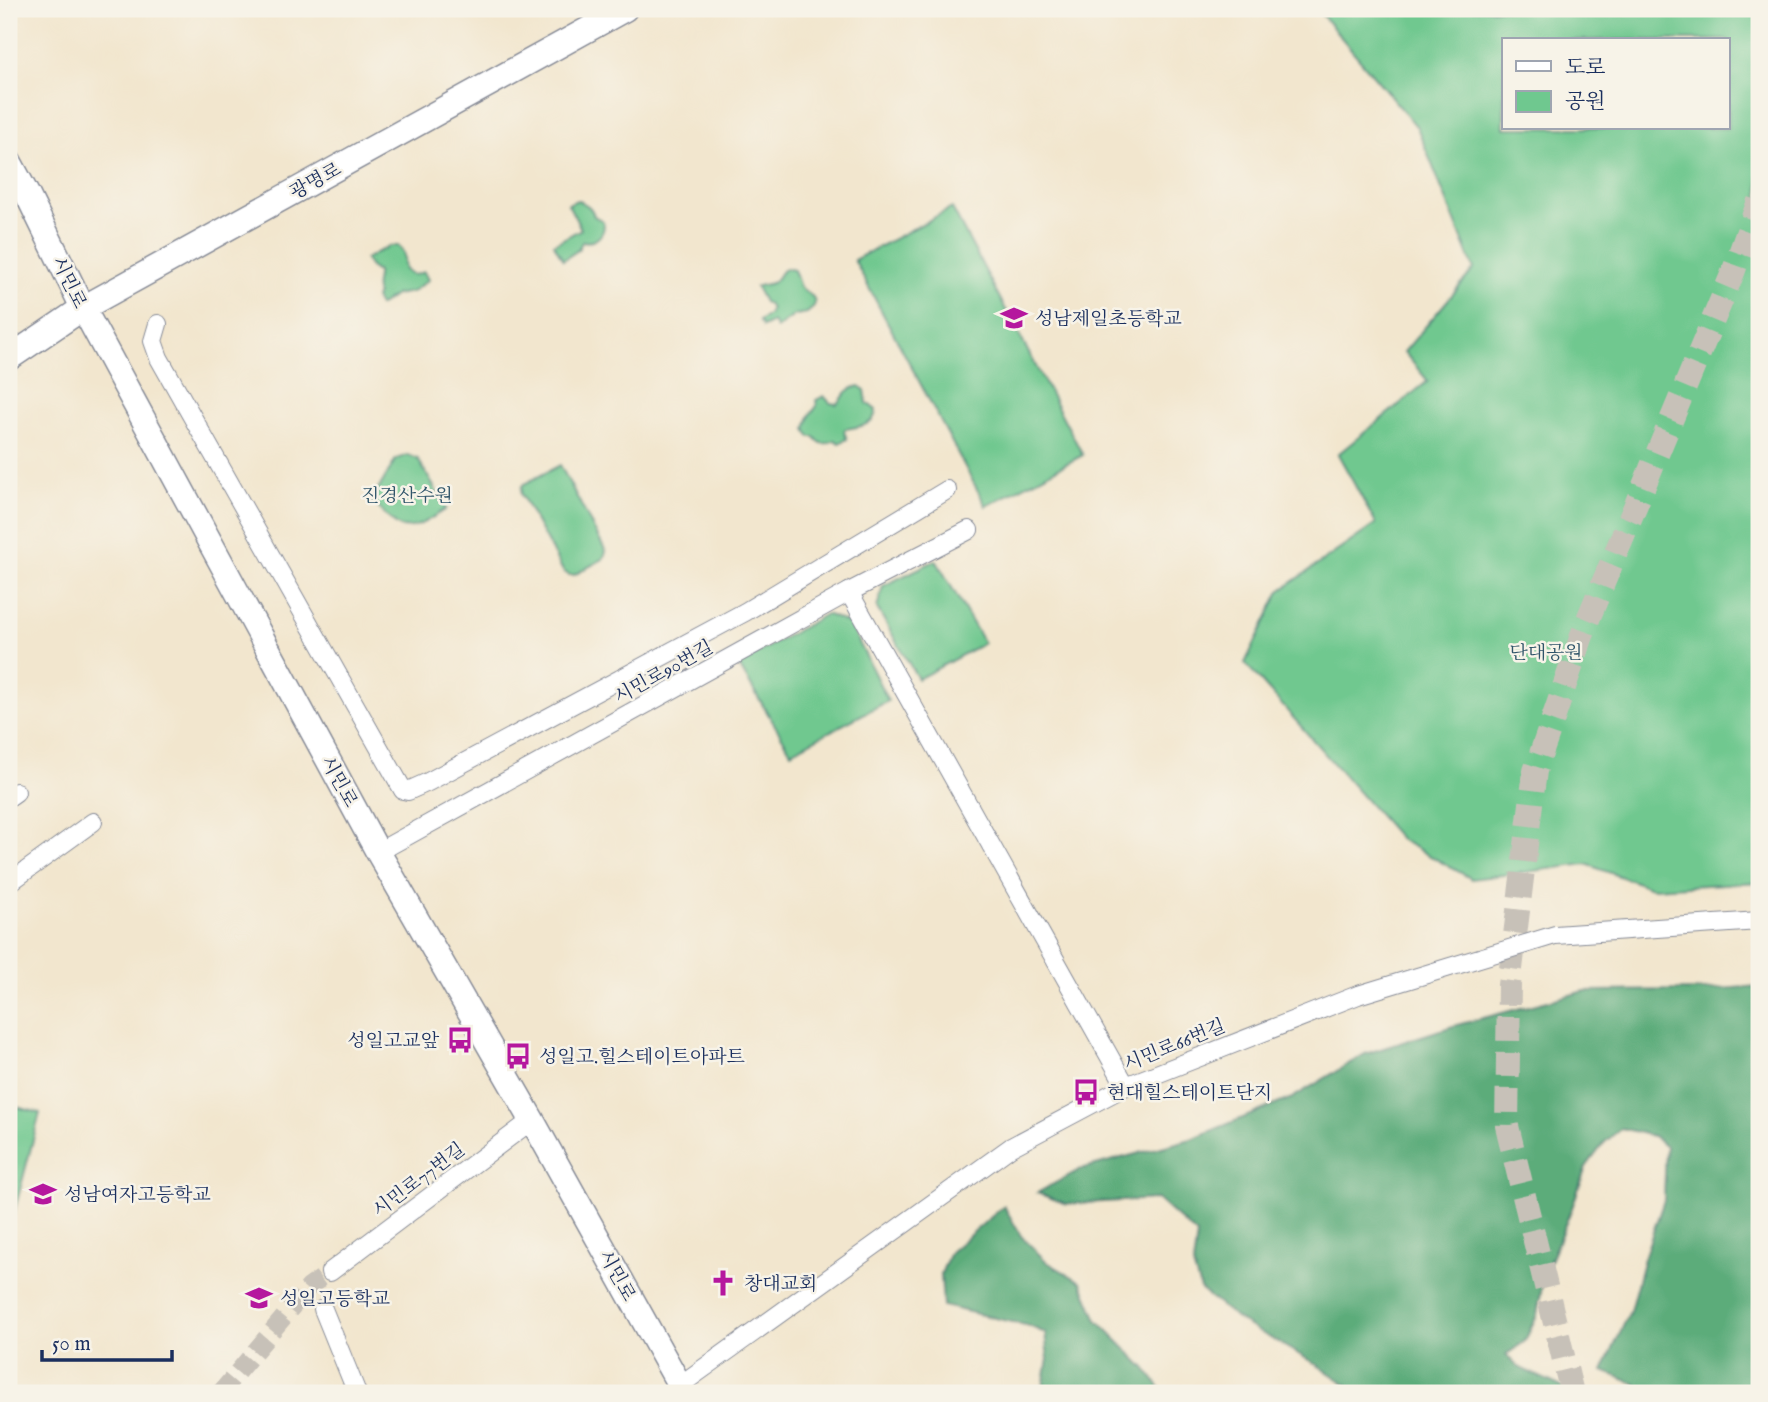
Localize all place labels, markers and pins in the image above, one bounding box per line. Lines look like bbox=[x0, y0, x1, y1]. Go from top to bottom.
school or university icon: 성남제일초등학교 bbox=[999, 303, 1029, 333]
place label: 성남제일초등학교 bbox=[1035, 308, 1182, 332]
bus stop icon: 성일고교앞 bbox=[445, 1025, 475, 1055]
place label: 성일고교앞 bbox=[347, 1030, 440, 1054]
bus stop icon: 성일고.힐스테이트아파트 bbox=[503, 1041, 533, 1071]
place label: 성일고.힐스테이트아파트 bbox=[539, 1046, 745, 1070]
bus stop icon: 현대힐스테이트단지 bbox=[1071, 1077, 1101, 1107]
place label: 현대힐스테이트단지 bbox=[1107, 1082, 1272, 1106]
school or university icon: 성남여자고등학교 bbox=[28, 1179, 58, 1209]
place label: 성남여자고등학교 bbox=[64, 1184, 211, 1208]
church icon: 창대교회 bbox=[708, 1268, 738, 1298]
place label: 창대교회 bbox=[744, 1273, 817, 1297]
school or university icon: 성일고등학교 bbox=[244, 1283, 274, 1313]
place label: 성일고등학교 bbox=[280, 1288, 390, 1312]

